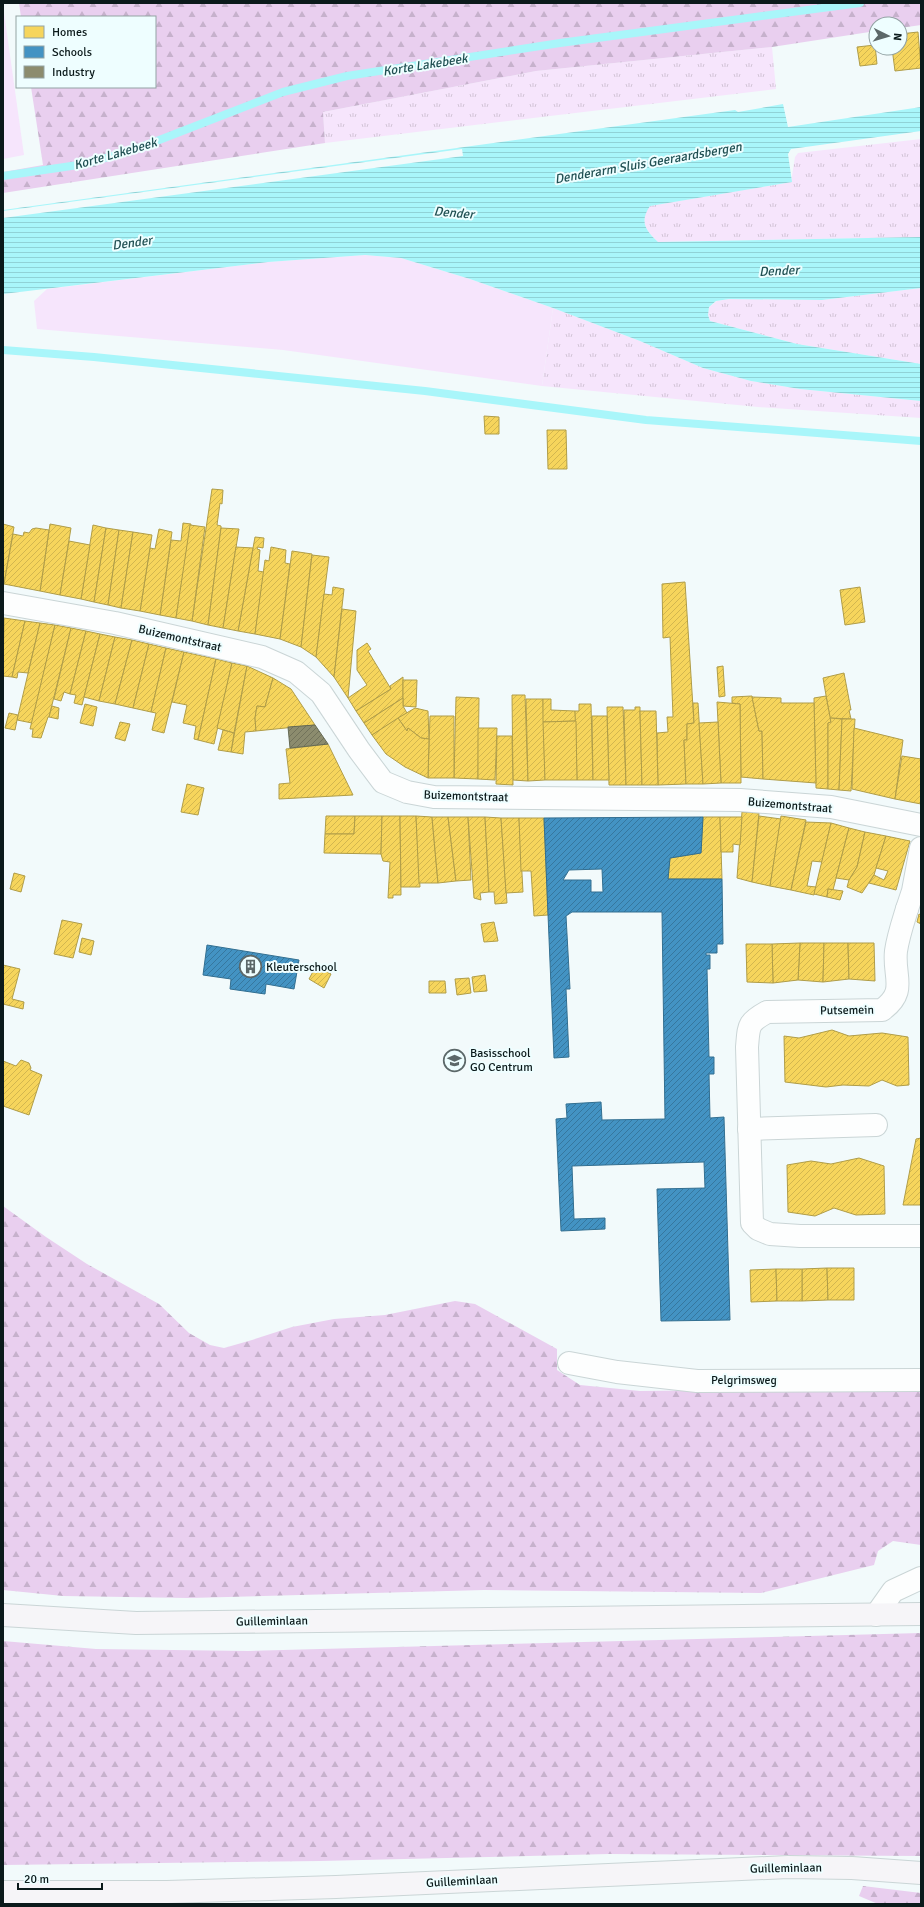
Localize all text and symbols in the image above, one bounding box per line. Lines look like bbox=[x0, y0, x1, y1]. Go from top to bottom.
legend bbox=[16, 16, 156, 88]
north arrow bbox=[868, 16, 908, 56]
text: Homes bbox=[52, 25, 87, 40]
text: N bbox=[891, 32, 904, 41]
text: Schools bbox=[52, 45, 92, 60]
water label: Korte Lakebeek bbox=[382, 50, 470, 80]
text: Industry bbox=[52, 65, 95, 80]
water label: Korte Lakebeek bbox=[72, 134, 160, 173]
water label: Denderarm Sluis Geeraardsbergen bbox=[553, 138, 744, 187]
water label: Dender bbox=[433, 203, 477, 223]
water label: Dender bbox=[111, 232, 155, 254]
water label: Dender bbox=[759, 262, 802, 280]
street label: Buizemontstraat bbox=[137, 622, 223, 655]
street label: Buizemontstraat bbox=[423, 788, 509, 805]
street label: Buizemontstraat bbox=[747, 794, 833, 817]
building icon: Kleuterschool bbox=[238, 954, 264, 980]
place label: Kleuterschool bbox=[266, 960, 338, 975]
street label: Putsemein bbox=[820, 1003, 874, 1018]
place label: Basisschool GO Centrum bbox=[470, 1046, 533, 1075]
school or university icon: Basisschool GO Centrum bbox=[442, 1047, 468, 1073]
street label: Pelgrimsweg bbox=[711, 1373, 777, 1388]
street label: Guilleminlaan bbox=[236, 1613, 308, 1630]
street label: Guilleminlaan bbox=[750, 1860, 822, 1877]
scale bar bbox=[18, 1865, 102, 1891]
text: 20 m bbox=[24, 1872, 49, 1887]
street label: Guilleminlaan bbox=[426, 1872, 498, 1891]

